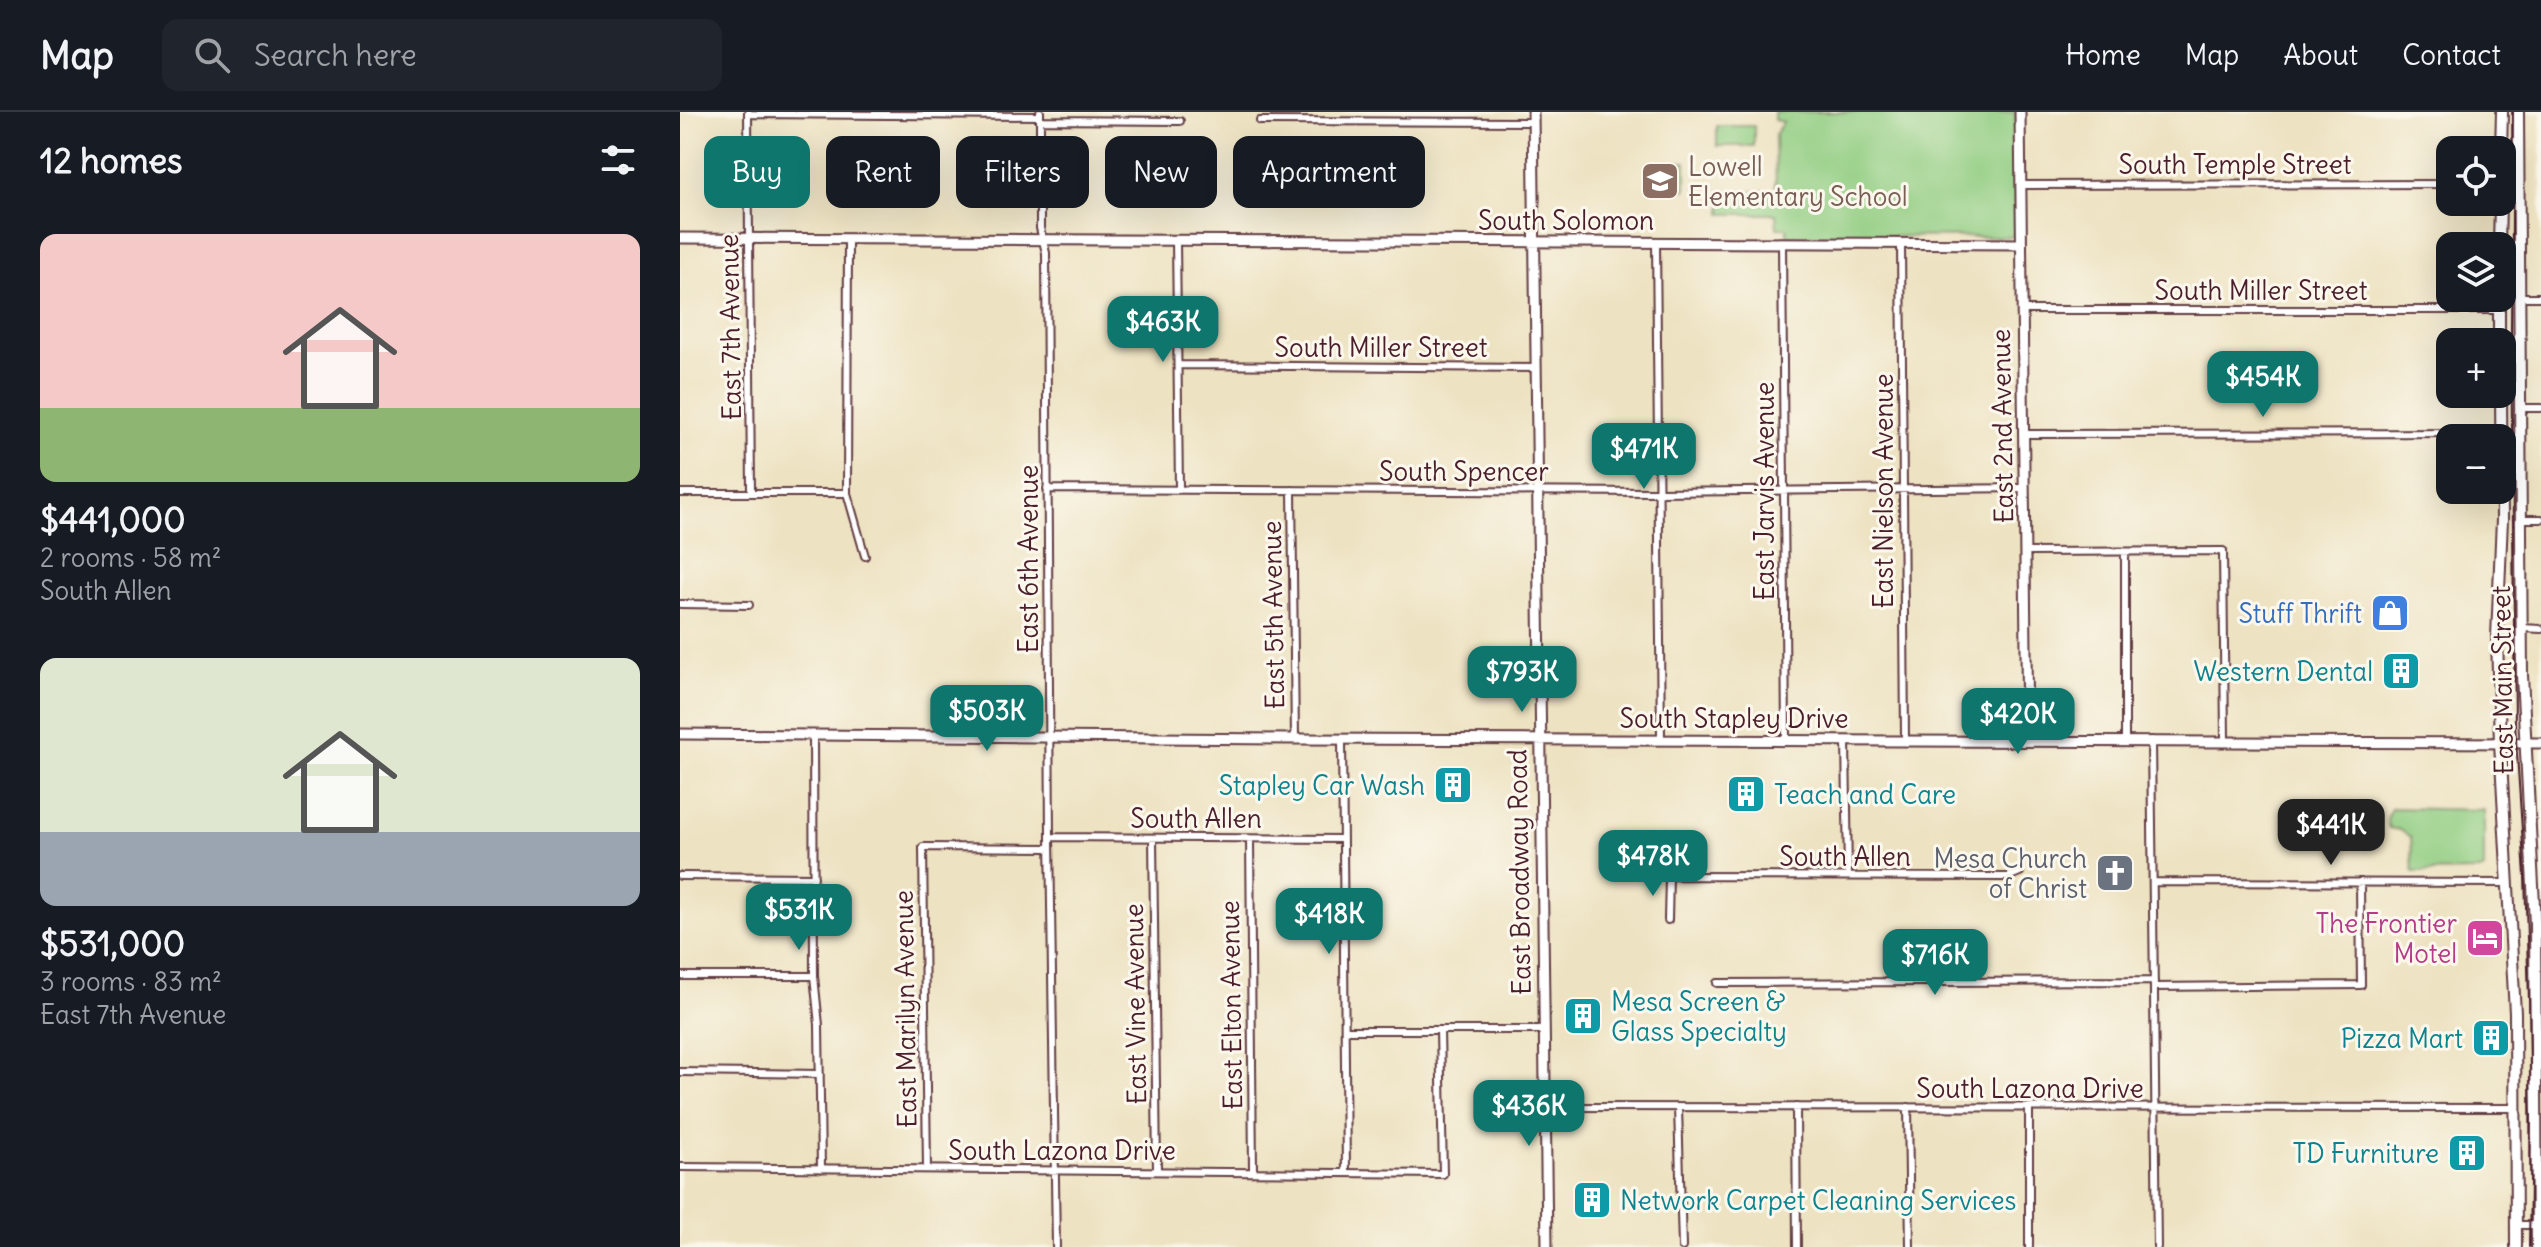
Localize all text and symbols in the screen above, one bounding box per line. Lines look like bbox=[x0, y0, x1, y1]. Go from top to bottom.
search box bbox=[162, 19, 722, 91]
text: Map bbox=[40, 32, 114, 79]
icon: search bbox=[190, 33, 234, 77]
text: Search here bbox=[254, 36, 417, 74]
text: Home bbox=[2065, 37, 2141, 73]
text: Map bbox=[2185, 37, 2239, 73]
text: About bbox=[2283, 37, 2358, 73]
text: Contact bbox=[2402, 37, 2501, 73]
chip: Buy bbox=[704, 136, 810, 208]
chip: Rent bbox=[826, 136, 940, 208]
chip: Filters bbox=[956, 136, 1089, 208]
chip: New bbox=[1105, 136, 1217, 208]
chip: Apartment bbox=[1233, 136, 1425, 208]
map controls bbox=[2436, 136, 2516, 504]
button: locate bbox=[2436, 136, 2516, 216]
icon: filters bbox=[596, 138, 640, 182]
text: 12 homes bbox=[40, 139, 183, 182]
street label: South Temple Street bbox=[2118, 148, 2352, 181]
place label: Lowell Elementary School bbox=[1688, 150, 1908, 213]
school or university icon: Lowell Elementary School bbox=[1639, 160, 1681, 202]
street label: South Solomon bbox=[1478, 204, 1654, 237]
button: layers bbox=[2436, 232, 2516, 312]
street label: East 7th Avenue bbox=[712, 234, 748, 420]
street label: South Miller Street bbox=[2155, 274, 2368, 307]
icon: home bbox=[268, 286, 412, 430]
pin: $463K bbox=[1107, 296, 1219, 364]
text: $463K bbox=[1125, 305, 1201, 338]
street label: East 2nd Avenue bbox=[1984, 328, 2020, 524]
button: + bbox=[2436, 328, 2516, 408]
street label: South Miller Street bbox=[1275, 331, 1488, 364]
pin: $454K bbox=[2207, 351, 2319, 419]
text: $454K bbox=[2225, 360, 2301, 393]
street label: East Nielson Avenue bbox=[1867, 374, 1900, 608]
street label: East Jarvis Avenue bbox=[1748, 382, 1781, 600]
pin: $471K bbox=[1588, 423, 1700, 491]
button: − bbox=[2436, 424, 2516, 504]
text: $471K bbox=[1610, 432, 1678, 465]
street label: South Spencer bbox=[1379, 455, 1549, 488]
street label: East 6th Avenue bbox=[1012, 465, 1045, 653]
text: $441,000 bbox=[40, 498, 186, 541]
street label: East 5th Avenue bbox=[1255, 520, 1291, 710]
text: 2 rooms · 58 m² bbox=[40, 541, 221, 574]
text: South Allen bbox=[40, 574, 172, 607]
street label: East Main Street bbox=[2484, 585, 2520, 775]
shop icon: Stuff Thrift bbox=[2369, 592, 2411, 634]
place label: Stuff Thrift bbox=[2239, 597, 2362, 630]
pin: $793K bbox=[1466, 646, 1578, 714]
building icon: Western Dental bbox=[2380, 650, 2422, 692]
text: $793K bbox=[1486, 655, 1558, 688]
place label: Western Dental bbox=[2193, 655, 2373, 688]
pin: $503K bbox=[931, 685, 1043, 753]
pin: $420K bbox=[1962, 688, 2074, 756]
text: $503K bbox=[948, 694, 1026, 727]
text: $420K bbox=[1980, 697, 2056, 730]
street label: South Stapley Drive bbox=[1620, 702, 1848, 735]
icon: home bbox=[268, 710, 412, 854]
street label: East Broadway Road bbox=[1500, 749, 1538, 995]
building icon: Stapley Car Wash bbox=[1432, 764, 1474, 806]
place label: Stapley Car Wash bbox=[1219, 769, 1425, 802]
building icon: Teach and Care bbox=[1725, 773, 1767, 815]
place label: Teach and Care bbox=[1774, 778, 1956, 811]
pin: $441K bbox=[2275, 799, 2387, 867]
street label: South Allen bbox=[1130, 802, 1262, 835]
text: $441K bbox=[2296, 808, 2366, 841]
pin: $478K bbox=[1597, 830, 1709, 898]
text: $478K bbox=[1617, 839, 1689, 872]
street label: South Allen bbox=[1779, 840, 1911, 873]
place label: Mesa Church of Christ bbox=[1933, 842, 2087, 905]
church icon: Mesa Church of Christ bbox=[2094, 852, 2136, 894]
pin: $531K bbox=[743, 884, 855, 952]
pin: $418K bbox=[1273, 888, 1385, 956]
street label: East Marilyn Avenue bbox=[886, 890, 924, 1128]
text: $531K bbox=[764, 893, 834, 926]
text: $418K bbox=[1294, 897, 1364, 930]
street label: East Elton Avenue bbox=[1213, 900, 1249, 1110]
street label: East Vine Avenue bbox=[1117, 903, 1153, 1105]
place label: The Frontier Motel bbox=[2316, 907, 2457, 970]
hotel icon: The Frontier Motel bbox=[2464, 917, 2506, 959]
text: $531,000 bbox=[40, 922, 185, 965]
pin: $716K bbox=[1879, 929, 1991, 997]
text: $716K bbox=[1901, 938, 1969, 971]
text: 3 rooms · 83 m² bbox=[40, 965, 222, 998]
place label: Mesa Screen & Glass Specialty bbox=[1611, 985, 1787, 1048]
building icon: Mesa Screen & Glass Specialty bbox=[1562, 995, 1604, 1037]
text: East 7th Avenue bbox=[40, 998, 226, 1031]
building icon: Pizza Mart bbox=[2470, 1017, 2512, 1059]
place label: Pizza Mart bbox=[2341, 1022, 2463, 1055]
street label: South Lazona Drive bbox=[1916, 1072, 2144, 1105]
pin: $436K bbox=[1473, 1080, 1585, 1148]
text: $436K bbox=[1491, 1089, 1567, 1122]
building icon: TD Furniture bbox=[2446, 1132, 2488, 1174]
street label: South Lazona Drive bbox=[948, 1134, 1176, 1167]
place label: TD Furniture bbox=[2293, 1137, 2439, 1170]
building icon: Network Carpet Cleaning Services bbox=[1571, 1179, 1613, 1221]
place label: Network Carpet Cleaning Services bbox=[1620, 1184, 2016, 1217]

